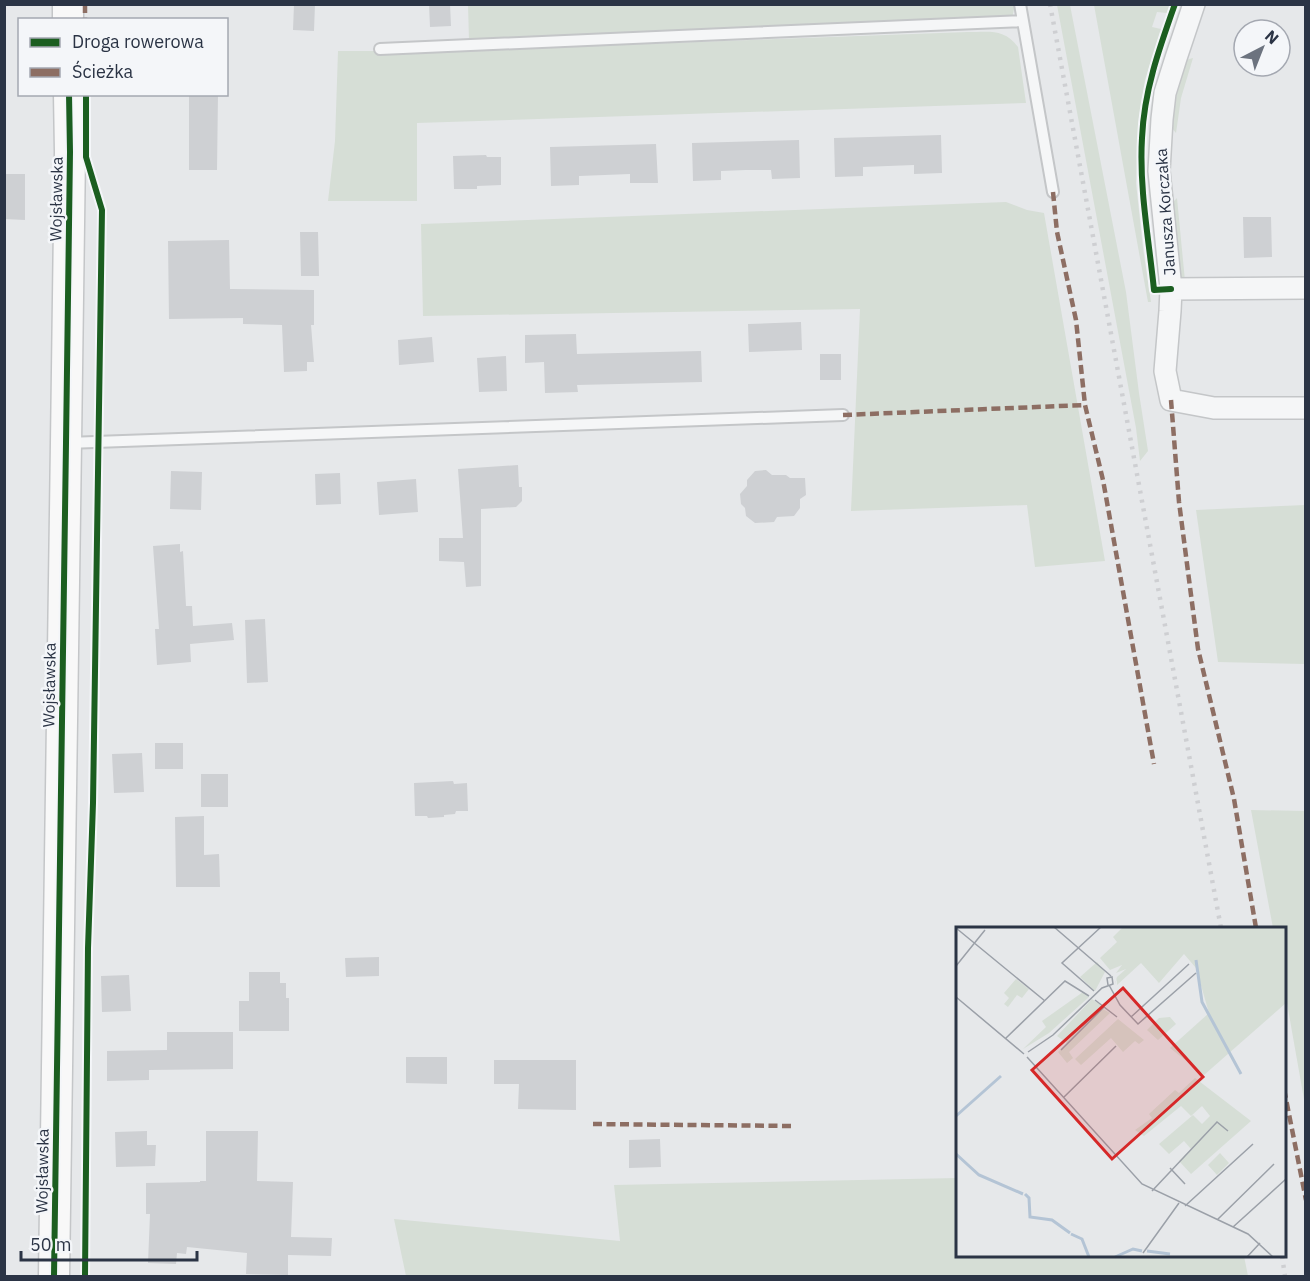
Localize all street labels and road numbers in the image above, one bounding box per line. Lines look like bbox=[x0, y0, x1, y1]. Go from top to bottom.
street label: Janusza Korczaka bbox=[1151, 147, 1179, 276]
street label: Wojsławska bbox=[45, 156, 67, 241]
street label: Wojsławska bbox=[38, 642, 60, 727]
street label: Wojsławska bbox=[31, 1128, 53, 1213]

